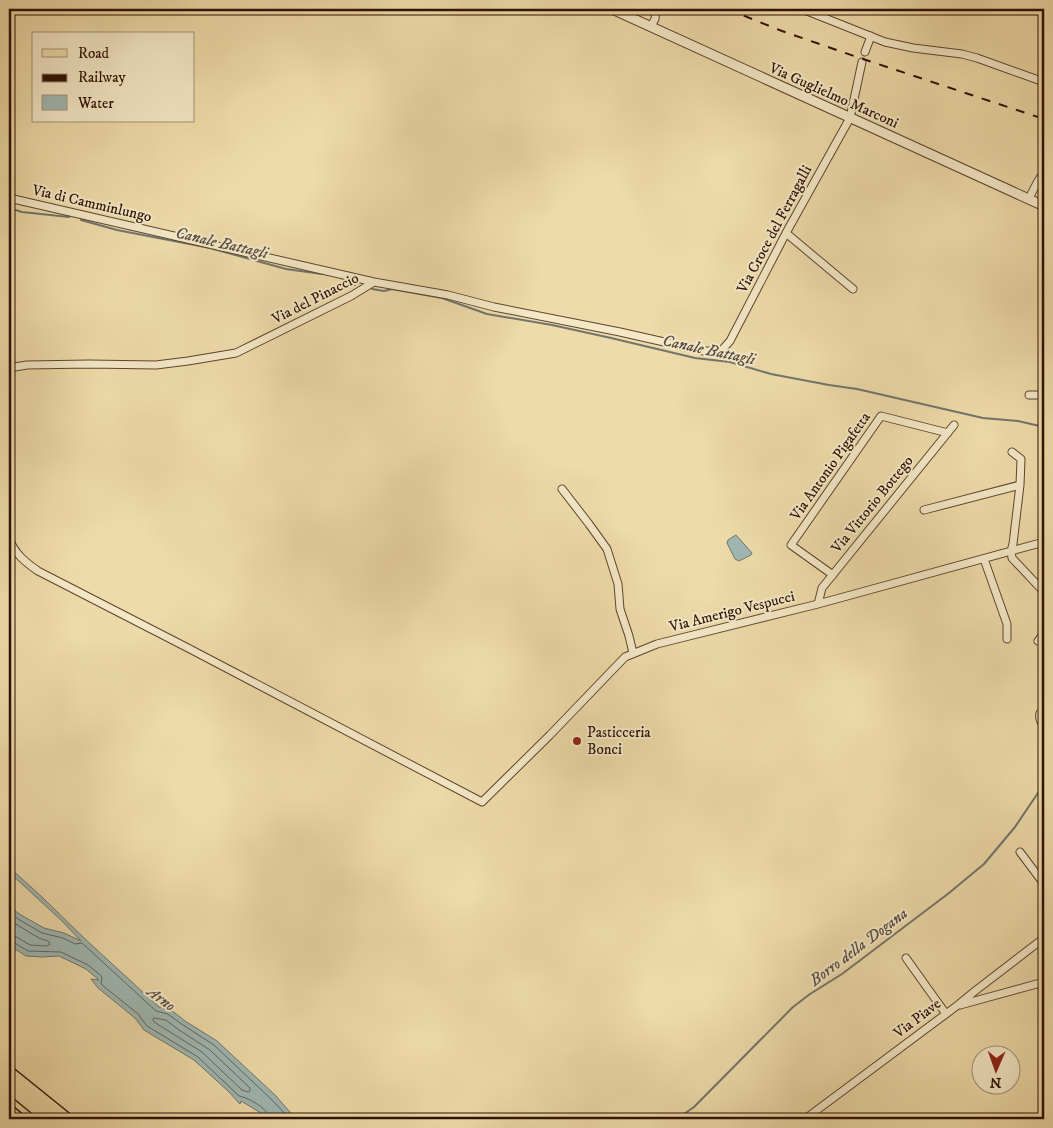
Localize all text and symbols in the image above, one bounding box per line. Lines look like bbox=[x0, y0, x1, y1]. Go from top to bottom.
legend bbox=[32, 32, 195, 122]
text: Road bbox=[78, 44, 110, 63]
street label: Via Guglielmo Marconi bbox=[765, 58, 902, 133]
text: Railway bbox=[78, 68, 126, 87]
text: Water bbox=[77, 94, 114, 113]
street label: Via Croce del Ferragalli bbox=[732, 162, 816, 297]
street label: Via di Camminlungo bbox=[29, 180, 154, 226]
water label: Canale Battagli bbox=[174, 223, 271, 263]
street label: Via del Pinaccio bbox=[268, 268, 362, 329]
water label: Canale Battagli bbox=[661, 330, 758, 370]
street label: Via Antonio Pigafetta bbox=[785, 408, 875, 525]
street label: Via Vittorio Bottego bbox=[827, 452, 918, 558]
street label: Via Amerigo Vespucci bbox=[666, 587, 797, 636]
place label: Pasticceria Bonci bbox=[587, 723, 651, 759]
marker: Pasticceria Bonci bbox=[571, 735, 583, 747]
water label: Borro della Dogana bbox=[805, 903, 912, 991]
water label: Arno bbox=[142, 980, 180, 1016]
street label: Via Piave bbox=[889, 994, 945, 1043]
north arrow bbox=[970, 1046, 1020, 1096]
text: N bbox=[989, 1073, 1002, 1091]

